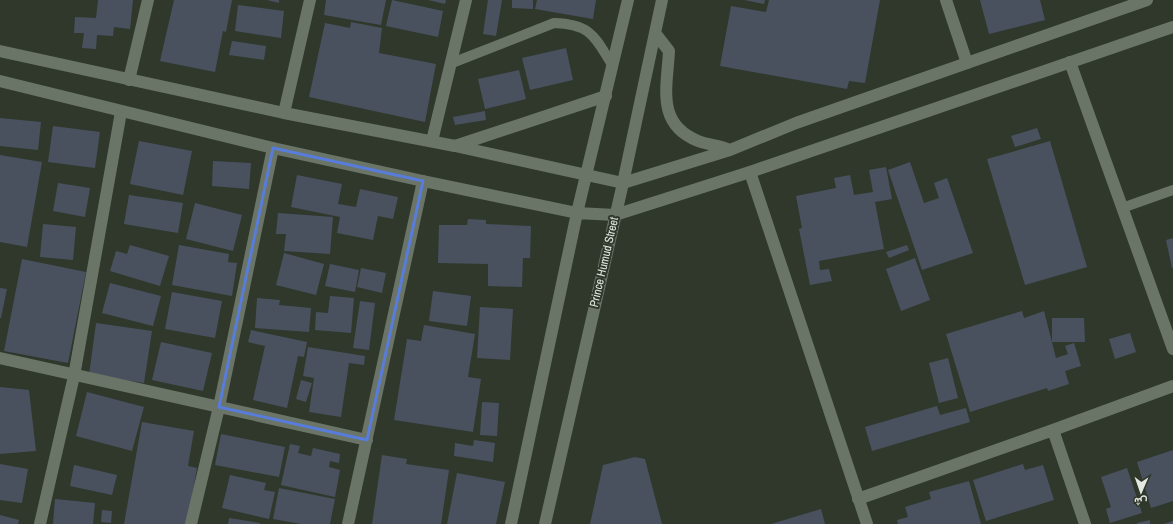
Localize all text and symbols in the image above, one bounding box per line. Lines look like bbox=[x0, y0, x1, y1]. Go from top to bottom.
street label: Prince Humud Street bbox=[586, 215, 622, 309]
north arrow bbox=[1121, 472, 1161, 512]
text: ش bbox=[1134, 495, 1148, 509]

